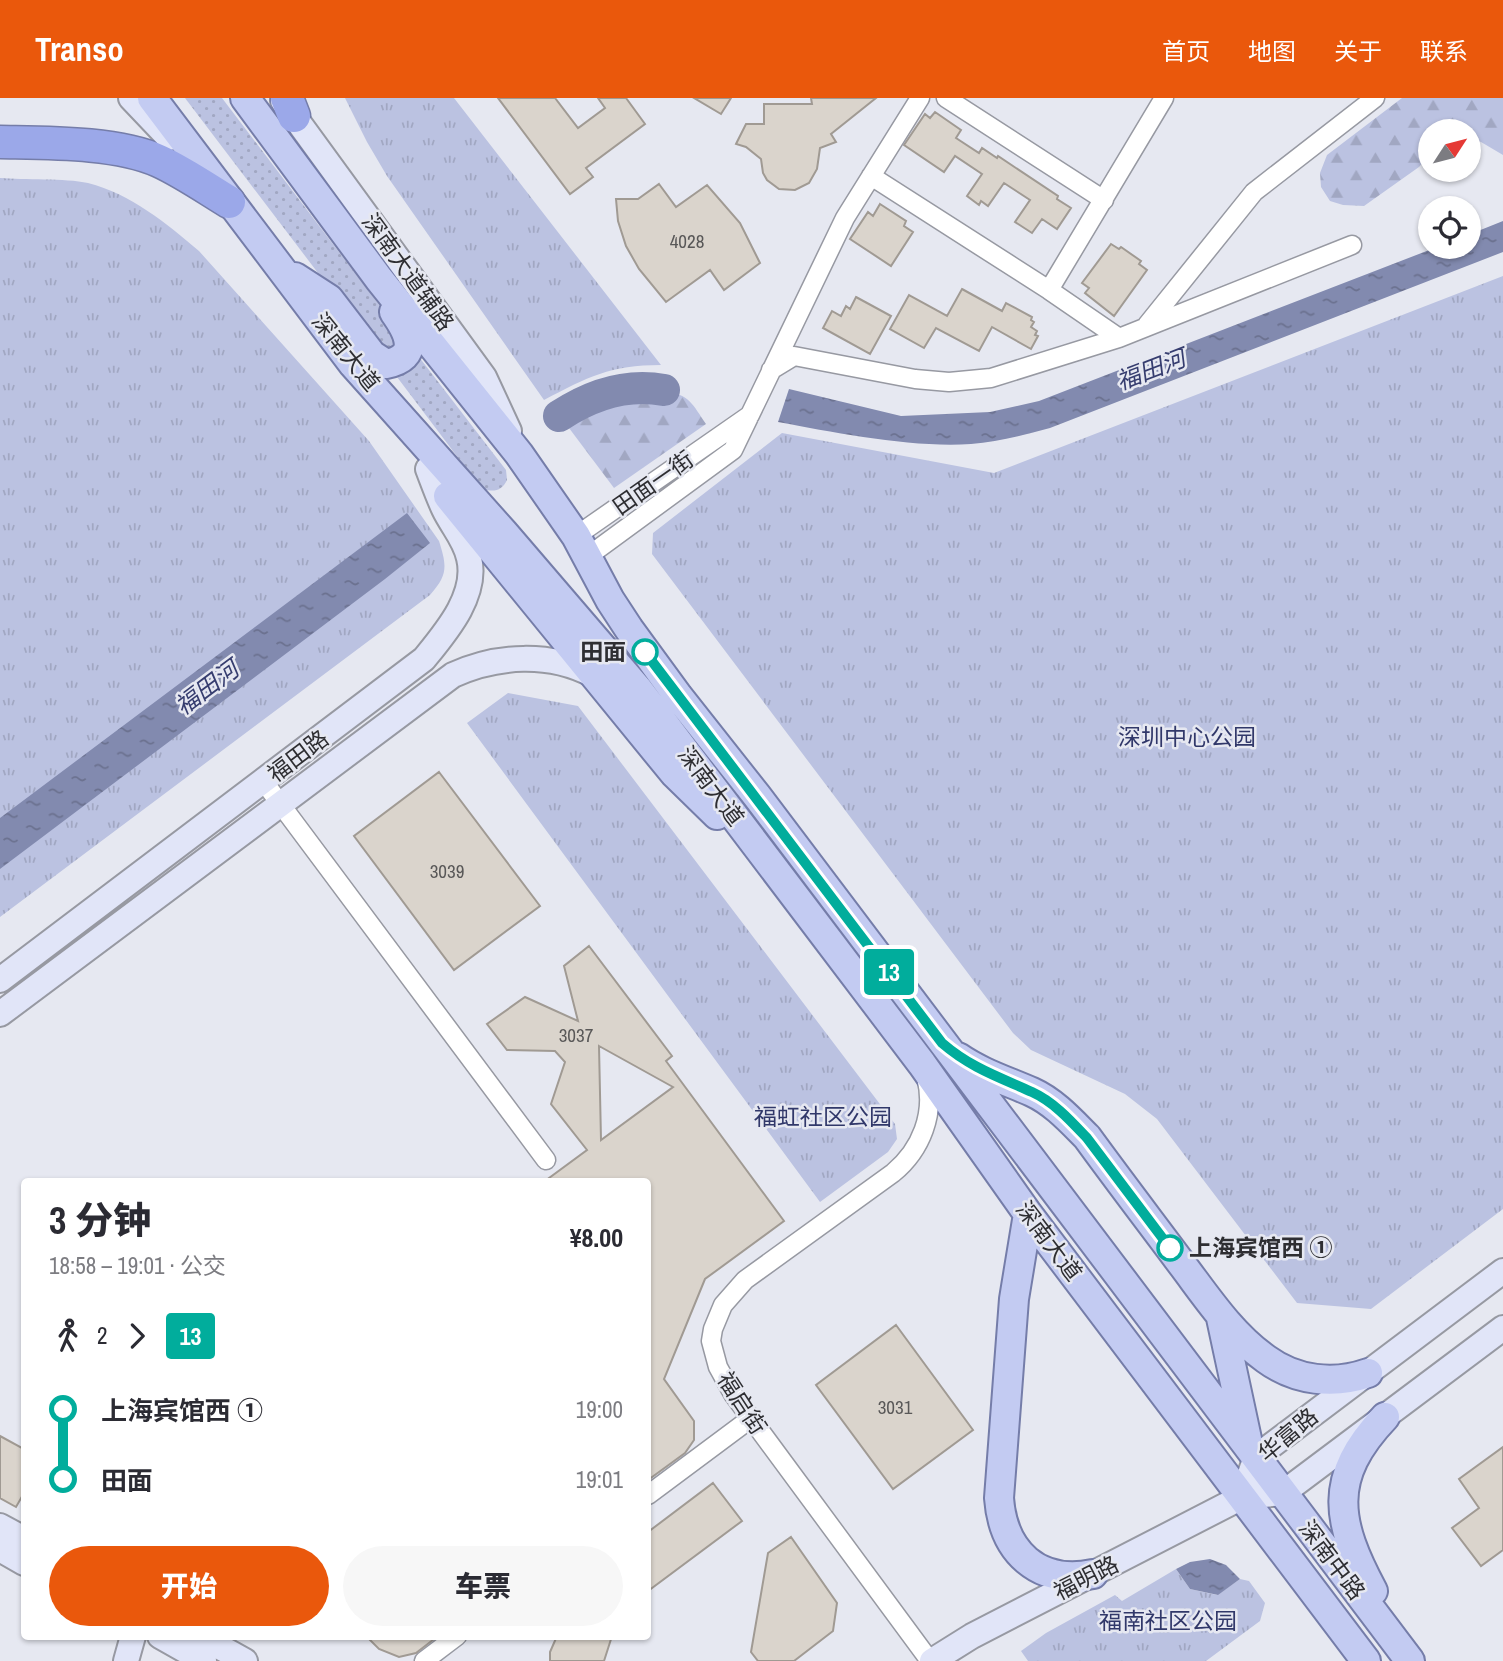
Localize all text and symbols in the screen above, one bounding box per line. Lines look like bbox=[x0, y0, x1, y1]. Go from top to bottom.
text: Transo bbox=[35, 27, 124, 71]
text: 首页 bbox=[1162, 35, 1210, 67]
text: 地图 bbox=[1248, 35, 1296, 67]
text: 关于 bbox=[1334, 35, 1382, 67]
text: 联系 bbox=[1420, 35, 1468, 67]
north arrow bbox=[1418, 119, 1480, 182]
map controls bbox=[1418, 119, 1481, 259]
button: locate bbox=[1418, 196, 1481, 259]
street label: 深南大道辅路 bbox=[355, 207, 462, 337]
house number: 4028 bbox=[670, 228, 704, 254]
street label: 深南大道 bbox=[305, 306, 387, 397]
water label: 福田河 bbox=[1111, 340, 1194, 397]
street label: 田面一街 bbox=[606, 444, 699, 522]
place label: 田面 bbox=[580, 636, 626, 667]
marker: 田面 bbox=[632, 639, 658, 665]
water label: 福田河 bbox=[168, 650, 248, 722]
park label: 深圳中心公园 bbox=[1118, 721, 1256, 752]
street label: 福田路 bbox=[261, 722, 335, 789]
street label: 深南大道 bbox=[671, 740, 751, 832]
house number: 3039 bbox=[430, 858, 464, 884]
line badge: 13 bbox=[858, 949, 920, 995]
text: 13 bbox=[878, 956, 900, 988]
house number: 3037 bbox=[559, 1022, 594, 1048]
park label: 福虹社区公园 bbox=[754, 1101, 892, 1132]
text: 3 分钟 bbox=[49, 1195, 151, 1246]
street label: 深南大道 bbox=[1009, 1195, 1089, 1287]
text: ¥8.00 bbox=[570, 1220, 623, 1255]
place label: 上海宾馆西 ① bbox=[1189, 1232, 1332, 1263]
marker: 上海宾馆西 ① bbox=[1157, 1235, 1183, 1261]
text: 18:58 – 19:01 · 公交 bbox=[49, 1250, 226, 1281]
icon: walk bbox=[49, 1317, 87, 1355]
icon: forward bbox=[118, 1317, 156, 1355]
text: 2 bbox=[97, 1320, 108, 1351]
text: 13 bbox=[180, 1320, 201, 1352]
street label: 福启街 bbox=[711, 1365, 774, 1440]
text: 上海宾馆西 ① bbox=[101, 1393, 263, 1428]
text: 19:00 bbox=[576, 1394, 623, 1425]
house number: 3031 bbox=[878, 1394, 913, 1420]
street label: 华富路 bbox=[1251, 1401, 1324, 1469]
text: 田面 bbox=[101, 1463, 153, 1498]
text: 19:01 bbox=[576, 1464, 623, 1495]
street label: 深南中路 bbox=[1292, 1514, 1372, 1606]
button: 开始 bbox=[49, 1546, 329, 1626]
button: 车票 bbox=[343, 1546, 623, 1626]
street label: 福明路 bbox=[1048, 1548, 1124, 1607]
park label: 福南社区公园 bbox=[1099, 1605, 1237, 1636]

